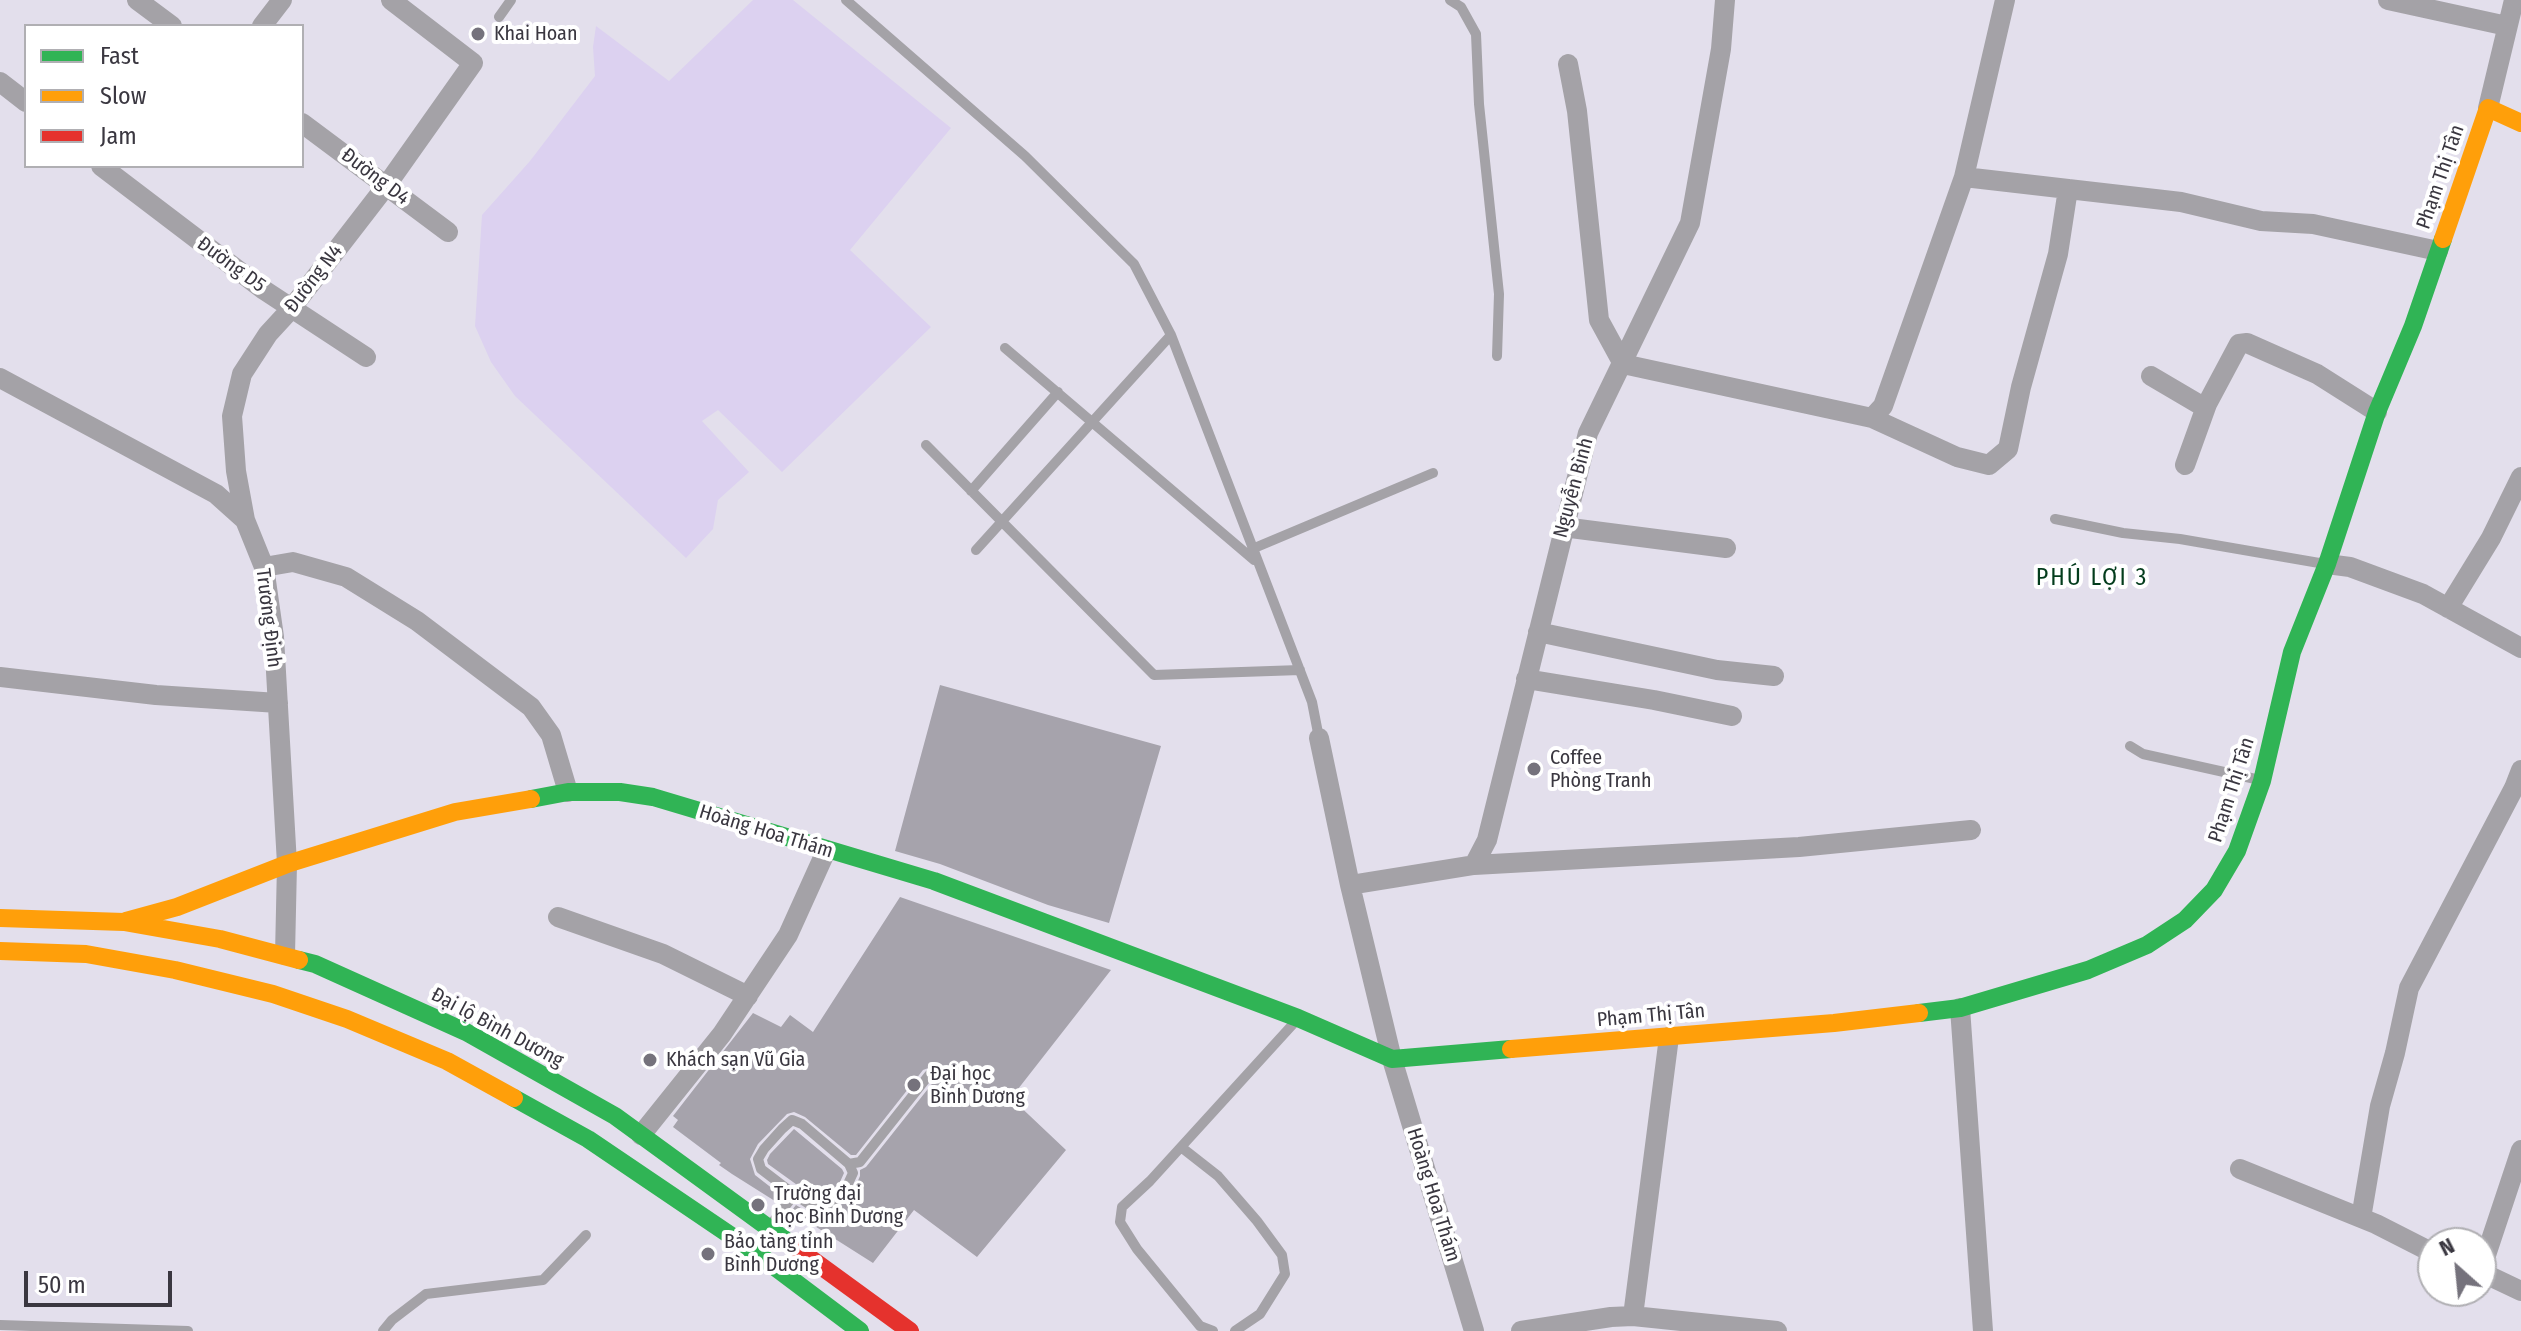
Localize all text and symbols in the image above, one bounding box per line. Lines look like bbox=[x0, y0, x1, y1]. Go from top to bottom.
place label: Khai Hoan bbox=[494, 22, 577, 46]
legend bbox=[24, 24, 304, 168]
marker: Khai Hoan bbox=[469, 25, 487, 43]
text: Fast bbox=[100, 42, 139, 70]
text: Slow bbox=[100, 82, 146, 110]
text: Jam bbox=[100, 122, 137, 150]
street label: Phạm Thị Tân bbox=[2412, 122, 2470, 232]
street label: Đường D4 bbox=[336, 144, 414, 210]
street label: Đường D5 bbox=[192, 232, 270, 298]
street label: Đường N4 bbox=[280, 240, 348, 318]
street label: Nguyễn Bình bbox=[1549, 435, 1599, 541]
district label: PHÚ LỢI 3 bbox=[2036, 564, 2148, 592]
street label: Trương Định bbox=[250, 567, 286, 669]
street label: Phạm Thị Tân bbox=[2204, 735, 2260, 845]
place label: Coffee Phòng Tranh bbox=[1550, 746, 1652, 793]
marker: Coffee Phòng Tranh bbox=[1525, 760, 1543, 778]
street label: Hoàng Hoa Thám bbox=[696, 800, 836, 864]
street label: Đại lộ Bình Dương bbox=[427, 983, 567, 1073]
street label: Phạm Thị Tân bbox=[1596, 999, 1706, 1033]
place label: Khách sạn Vũ Gia bbox=[666, 1048, 805, 1072]
marker: Khách sạn Vũ Gia bbox=[641, 1051, 659, 1069]
place label: Đại học Bình Dương bbox=[930, 1062, 1025, 1109]
marker: Đại học Bình Dương bbox=[905, 1076, 923, 1094]
street label: Hoàng Hoa Thám bbox=[1401, 1125, 1465, 1265]
place label: Trường đại học Bình Dương bbox=[774, 1182, 903, 1229]
marker: Trường đại học Bình Dương bbox=[749, 1196, 767, 1214]
north arrow bbox=[2417, 1227, 2497, 1307]
place label: Bảo tàng tỉnh Bình Dương bbox=[724, 1230, 833, 1277]
text: N bbox=[2435, 1232, 2459, 1262]
marker: Bảo tàng tỉnh Bình Dương bbox=[699, 1245, 717, 1263]
scale bar bbox=[28, 1255, 176, 1305]
text: 50 m bbox=[38, 1271, 86, 1299]

